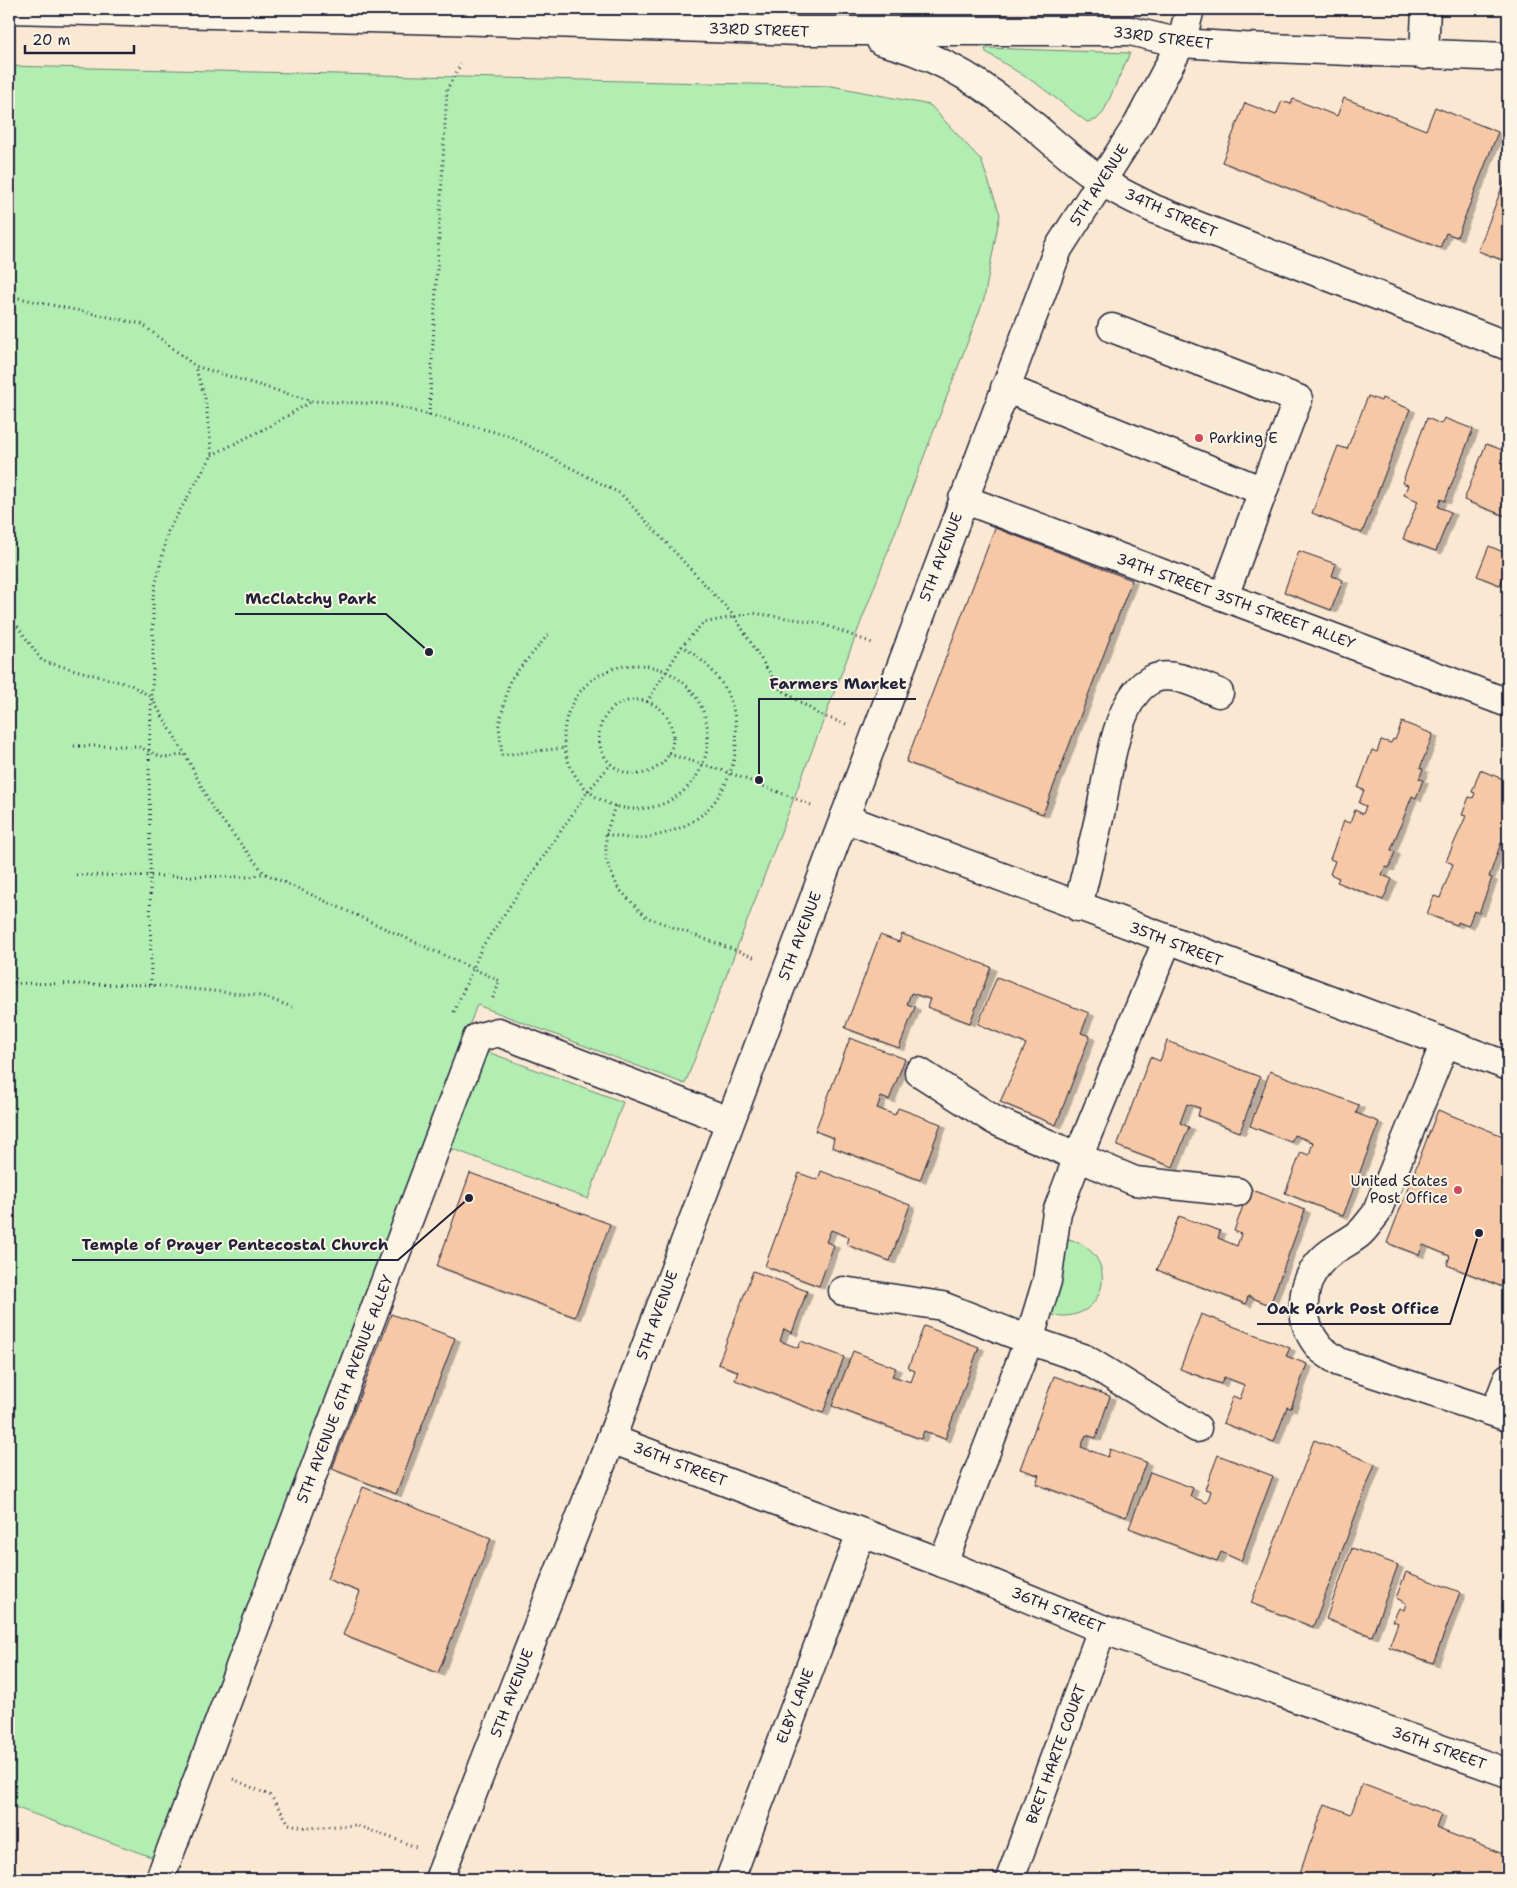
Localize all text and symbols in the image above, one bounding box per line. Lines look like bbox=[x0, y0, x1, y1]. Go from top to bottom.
street label: 33RD STREET bbox=[708, 18, 810, 42]
scale bar bbox=[25, 22, 134, 54]
street label: 33RD STREET bbox=[1112, 22, 1214, 54]
text: 20 m bbox=[32, 30, 71, 50]
street label: 5TH AVENUE bbox=[1065, 140, 1133, 230]
street label: 34TH STREET bbox=[1122, 184, 1220, 242]
place label: Parking E bbox=[1209, 428, 1278, 448]
marker: Parking E bbox=[1193, 432, 1205, 444]
street label: 5TH AVENUE bbox=[915, 510, 967, 604]
street label: 34TH STREET 35TH STREET ALLEY bbox=[1114, 548, 1358, 654]
callout: McClatchy Park bbox=[235, 583, 386, 614]
text: McClatchy Park bbox=[245, 588, 377, 609]
callout: Farmers Market bbox=[759, 668, 916, 699]
text: Farmers Market bbox=[770, 673, 907, 694]
street label: 5TH AVENUE bbox=[774, 889, 826, 983]
street label: 35TH STREET bbox=[1126, 917, 1226, 971]
place label: United States Post Office bbox=[1350, 1171, 1448, 1208]
marker: United States Post Office bbox=[1452, 1184, 1464, 1196]
callout: Temple of Prayer Pentecostal Church bbox=[72, 1229, 398, 1260]
text: Temple of Prayer Pentecostal Church bbox=[82, 1234, 389, 1255]
street label: 5TH AVENUE bbox=[632, 1267, 682, 1363]
street label: 5TH AVENUE 6TH AVENUE ALLEY bbox=[292, 1272, 398, 1506]
callout: Oak Park Post Office bbox=[1257, 1293, 1450, 1324]
text: Oak Park Post Office bbox=[1267, 1298, 1440, 1319]
street label: 36TH STREET bbox=[630, 1437, 730, 1491]
street label: 36TH STREET bbox=[1008, 1582, 1108, 1638]
street label: 5TH AVENUE bbox=[486, 1646, 538, 1740]
street label: ELBY LANE bbox=[771, 1665, 819, 1747]
street label: BRET HARTE COURT bbox=[1021, 1681, 1091, 1827]
street label: 36TH STREET bbox=[1389, 1722, 1489, 1774]

